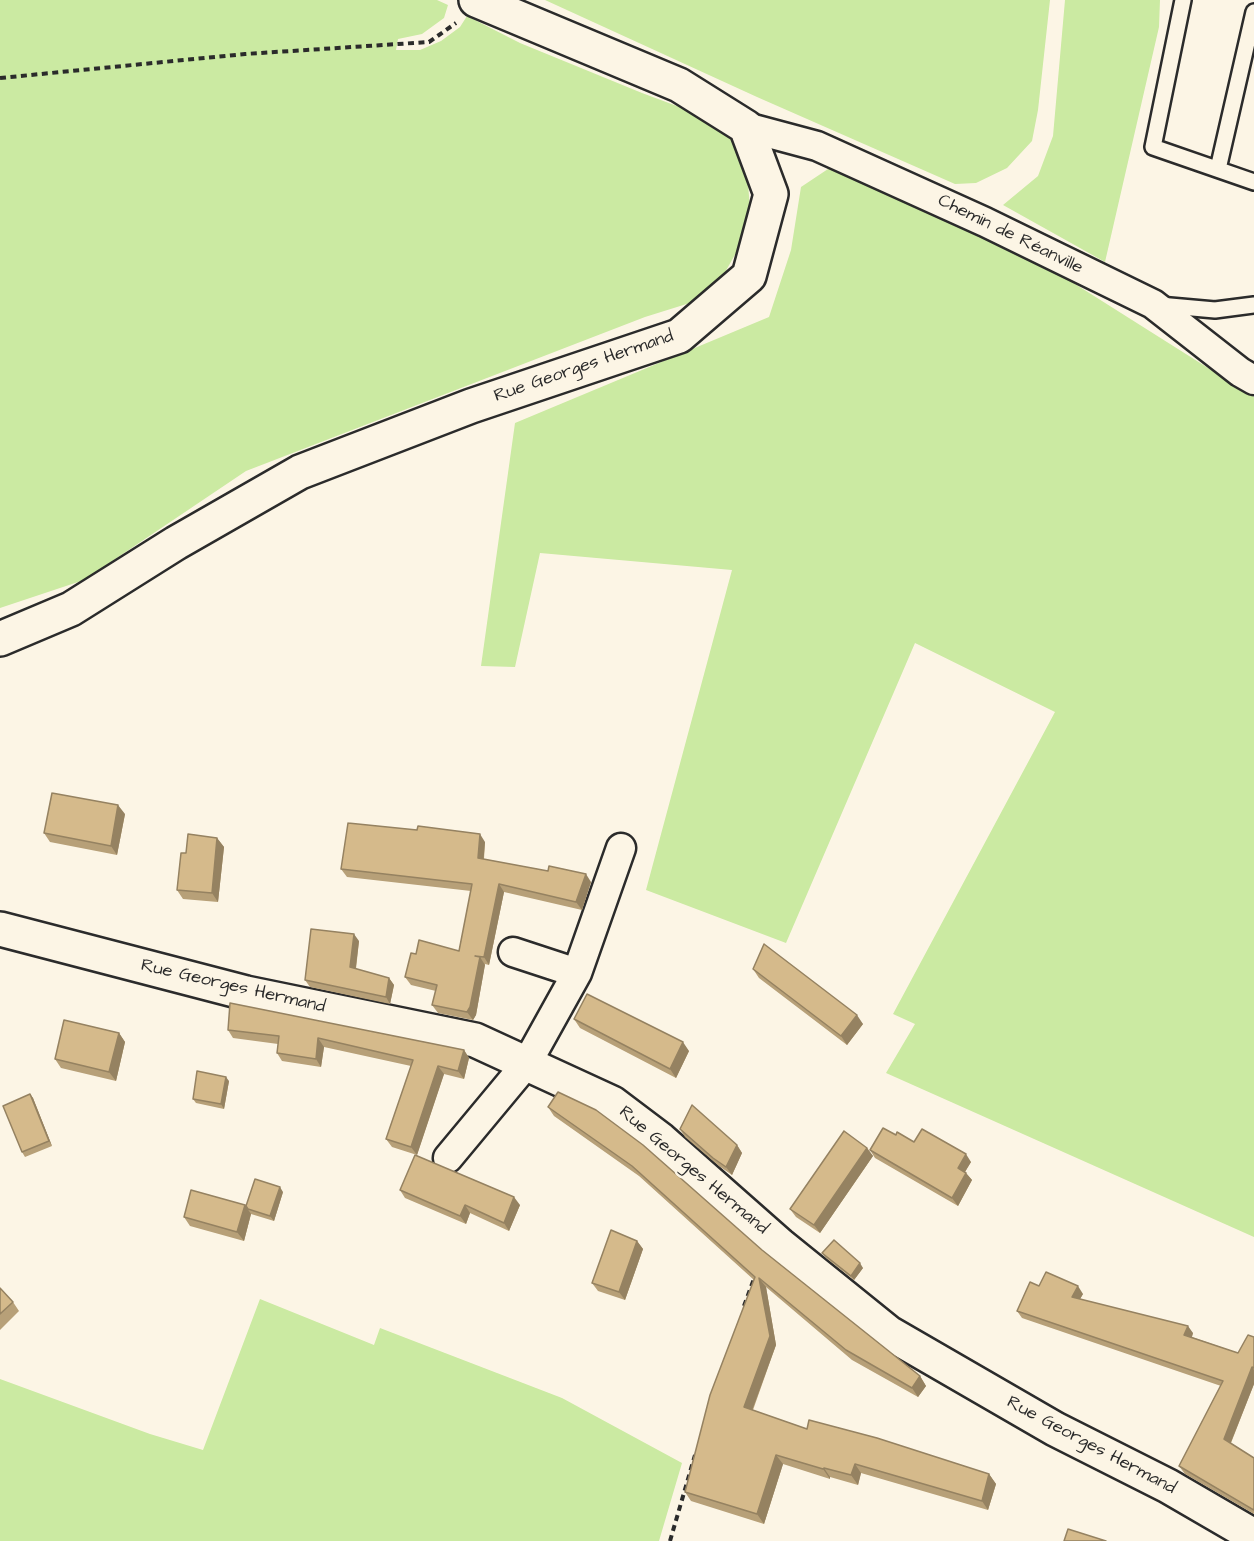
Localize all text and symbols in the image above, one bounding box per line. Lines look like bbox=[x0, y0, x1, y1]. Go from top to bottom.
street label: Chemin de Réanville bbox=[934, 191, 1086, 279]
street label: Rue Georges Hermand bbox=[491, 326, 677, 408]
street label: Rue Georges Hermand bbox=[139, 955, 327, 1019]
street label: Rue Georges Hermand bbox=[614, 1102, 772, 1240]
street label: Rue Georges Hermand bbox=[1003, 1392, 1179, 1500]

